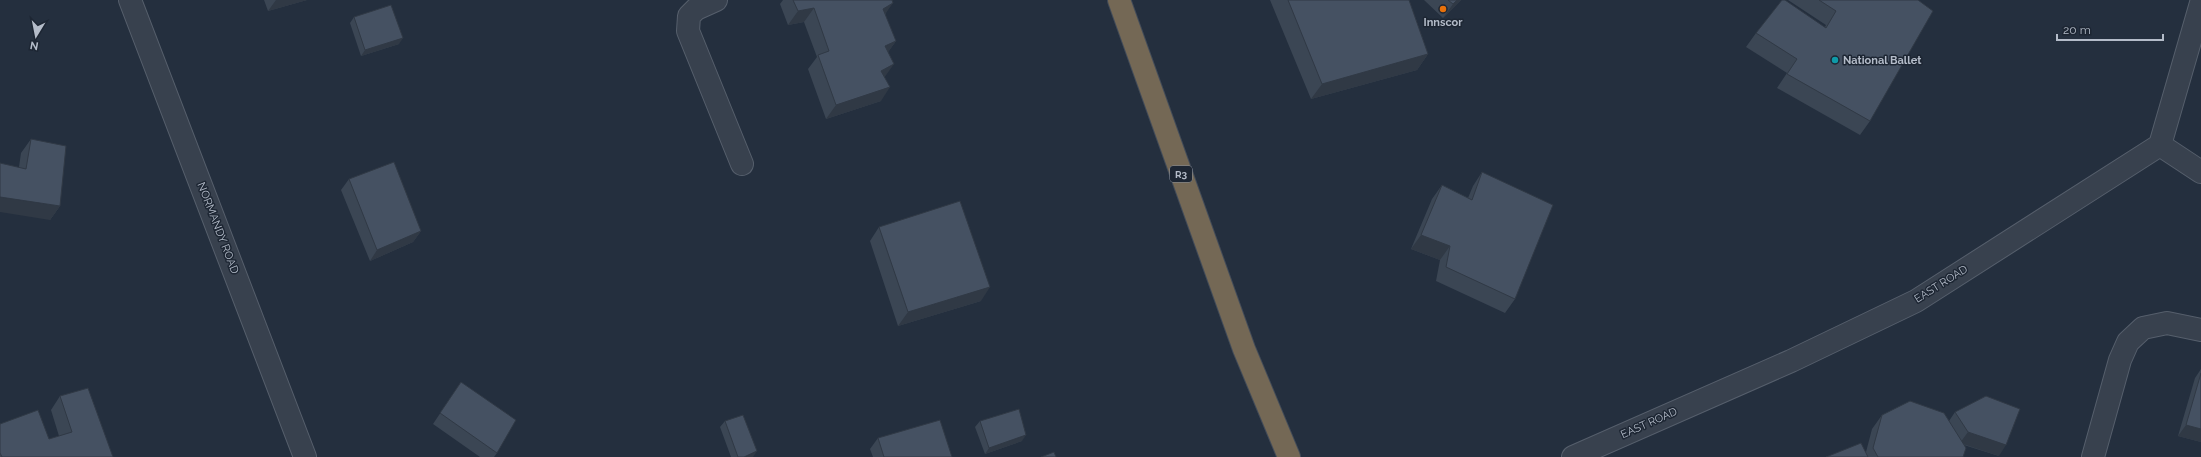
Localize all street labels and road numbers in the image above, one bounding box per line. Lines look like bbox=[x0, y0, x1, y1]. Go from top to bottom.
road number: R3 bbox=[1170, 166, 1192, 182]
street label: NORMANDY ROAD bbox=[195, 180, 241, 276]
street label: EAST ROAD bbox=[1912, 262, 1970, 306]
street label: EAST ROAD bbox=[1619, 405, 1679, 441]

